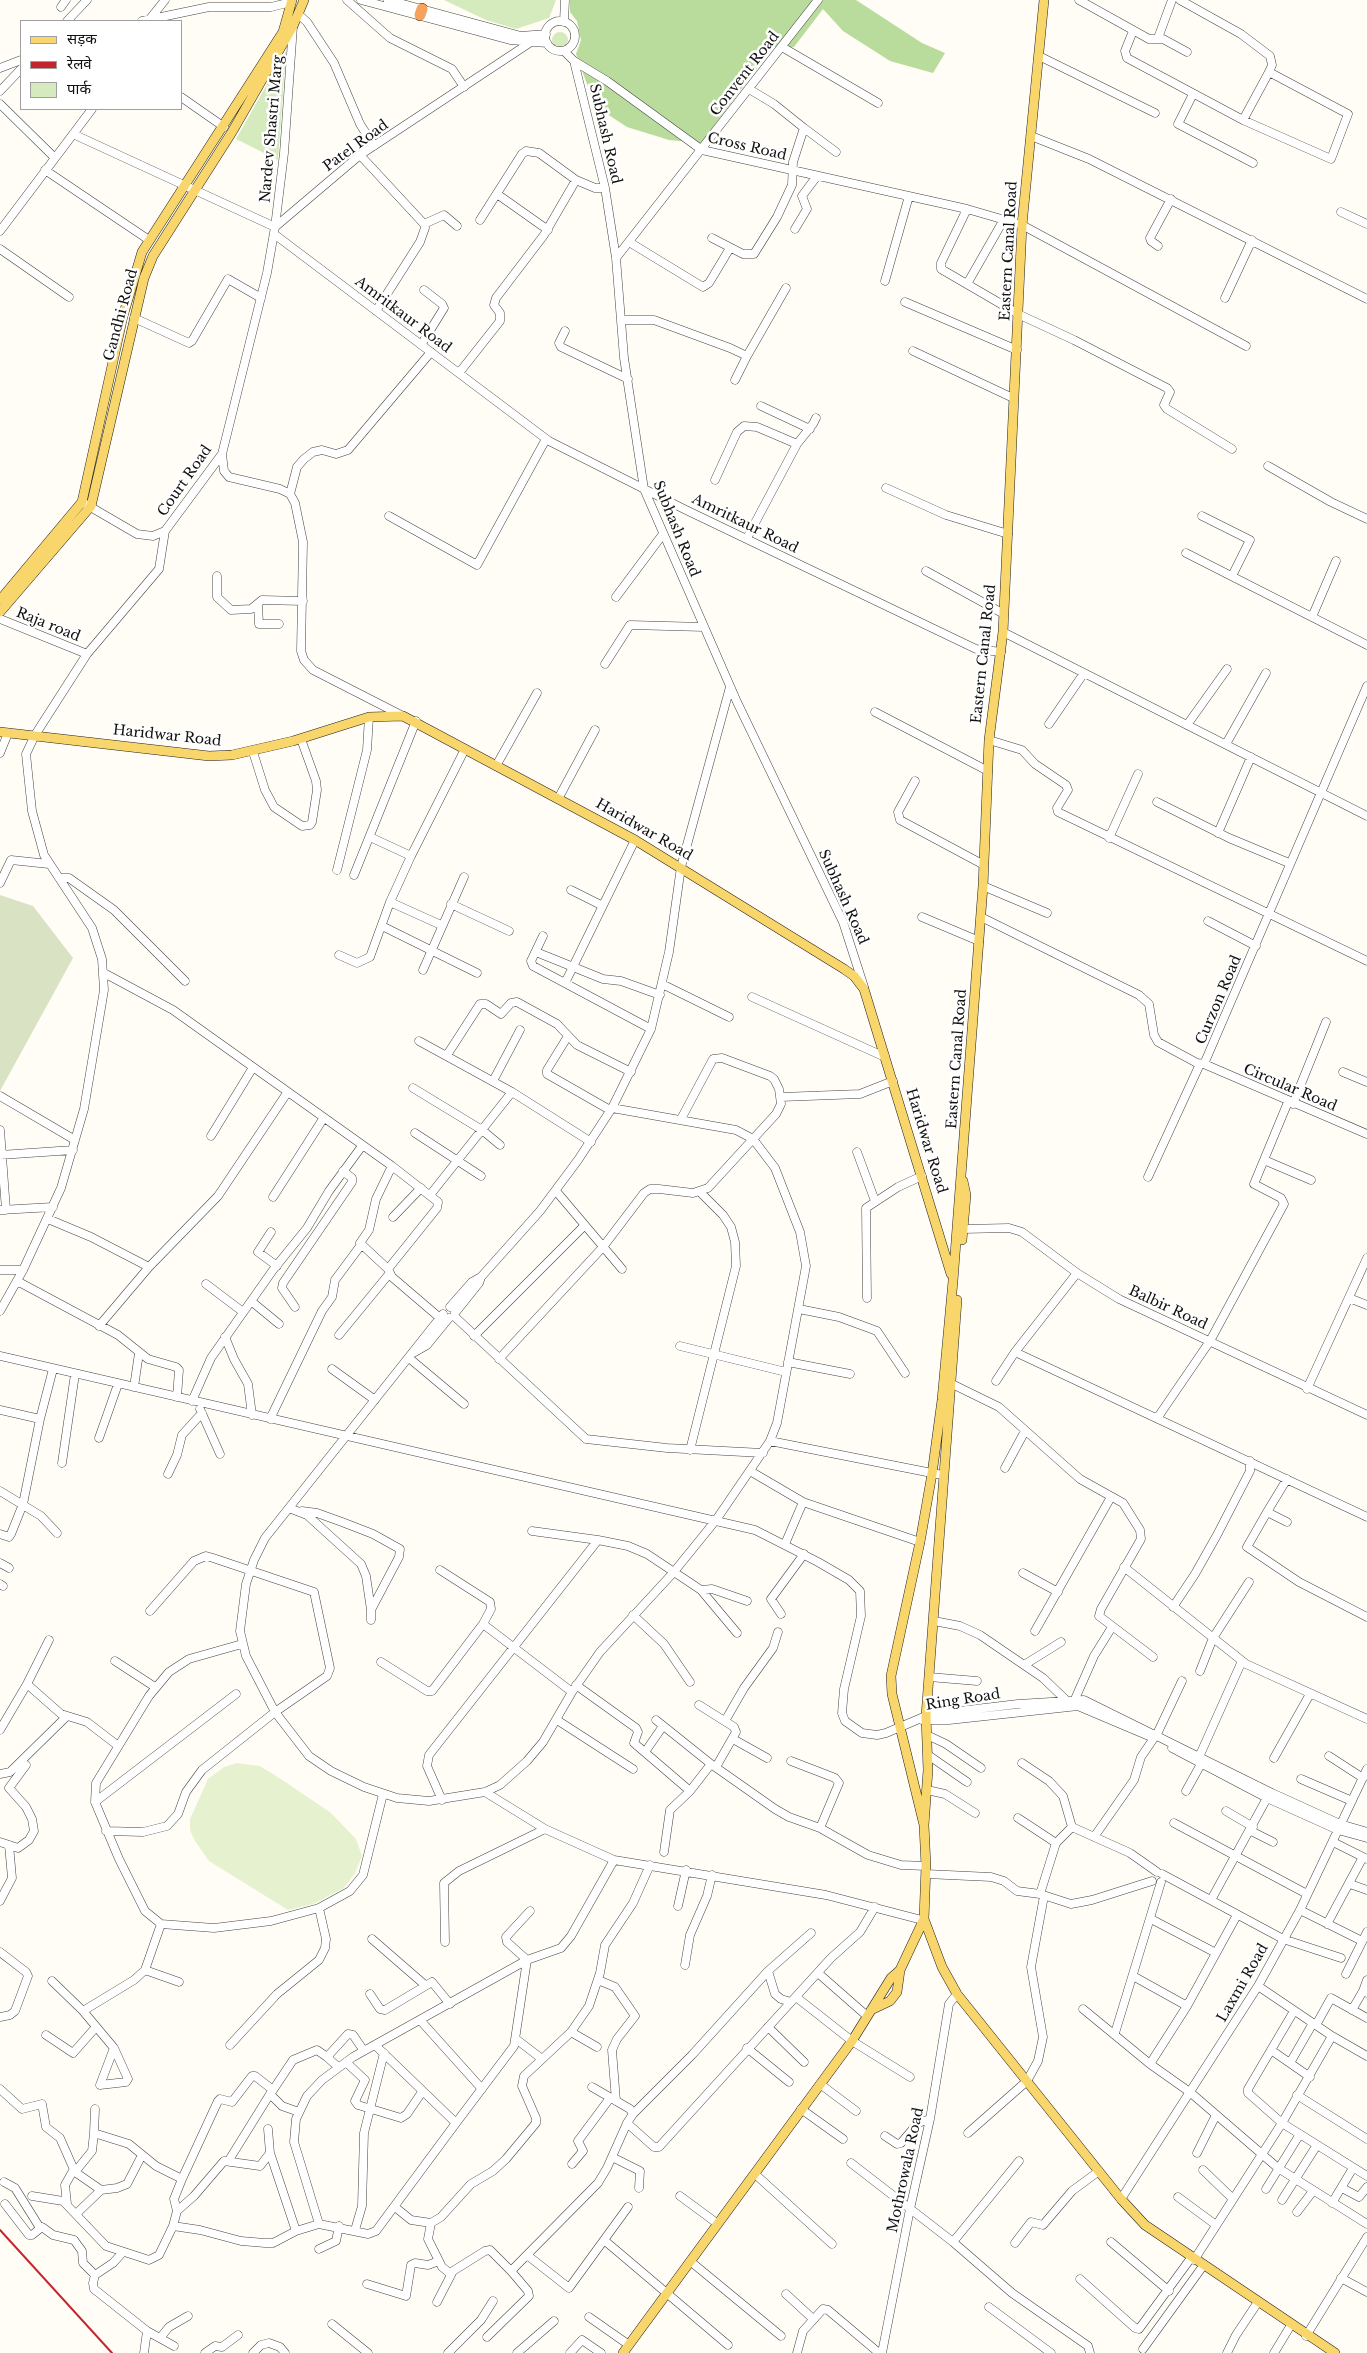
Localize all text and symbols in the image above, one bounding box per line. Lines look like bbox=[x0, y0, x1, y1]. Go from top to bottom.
legend bbox=[20, 20, 182, 110]
text: सड़क bbox=[67, 29, 97, 48]
street label: Convent Road bbox=[707, 29, 783, 119]
text: रेलवे bbox=[67, 54, 92, 73]
street label: Nardev Shastri Marg bbox=[257, 55, 287, 203]
text: पार्क bbox=[67, 79, 91, 98]
street label: Subhash Road bbox=[585, 82, 625, 186]
street label: Patel Road bbox=[320, 117, 392, 175]
street label: Cross Road bbox=[706, 130, 788, 164]
street label: Eastern Canal Road bbox=[997, 181, 1021, 321]
street label: Gandhi Road bbox=[101, 267, 141, 363]
street label: Amritkaur Road bbox=[352, 273, 454, 357]
street label: Court Road bbox=[154, 442, 216, 520]
street label: Subhash Road bbox=[649, 478, 703, 580]
street label: Amritkaur Road bbox=[689, 491, 801, 557]
street label: Eastern Canal Road bbox=[968, 583, 1000, 725]
street label: Raja road bbox=[13, 605, 83, 645]
street label: Haridwar Road bbox=[112, 722, 222, 750]
street label: Haridwar Road bbox=[593, 795, 695, 865]
street label: Subhash Road bbox=[815, 847, 871, 947]
street label: Curzon Road bbox=[1193, 953, 1245, 1047]
street label: Eastern Canal Road bbox=[944, 989, 970, 1129]
street label: Circular Road bbox=[1241, 1061, 1339, 1115]
street label: Haridwar Road bbox=[902, 1086, 950, 1196]
street label: Balbir Road bbox=[1126, 1282, 1210, 1334]
street label: Ring Road bbox=[925, 1686, 1001, 1714]
street label: Laxmi Road bbox=[1214, 1941, 1272, 2025]
street label: Mothrowala Road bbox=[885, 2106, 927, 2234]

